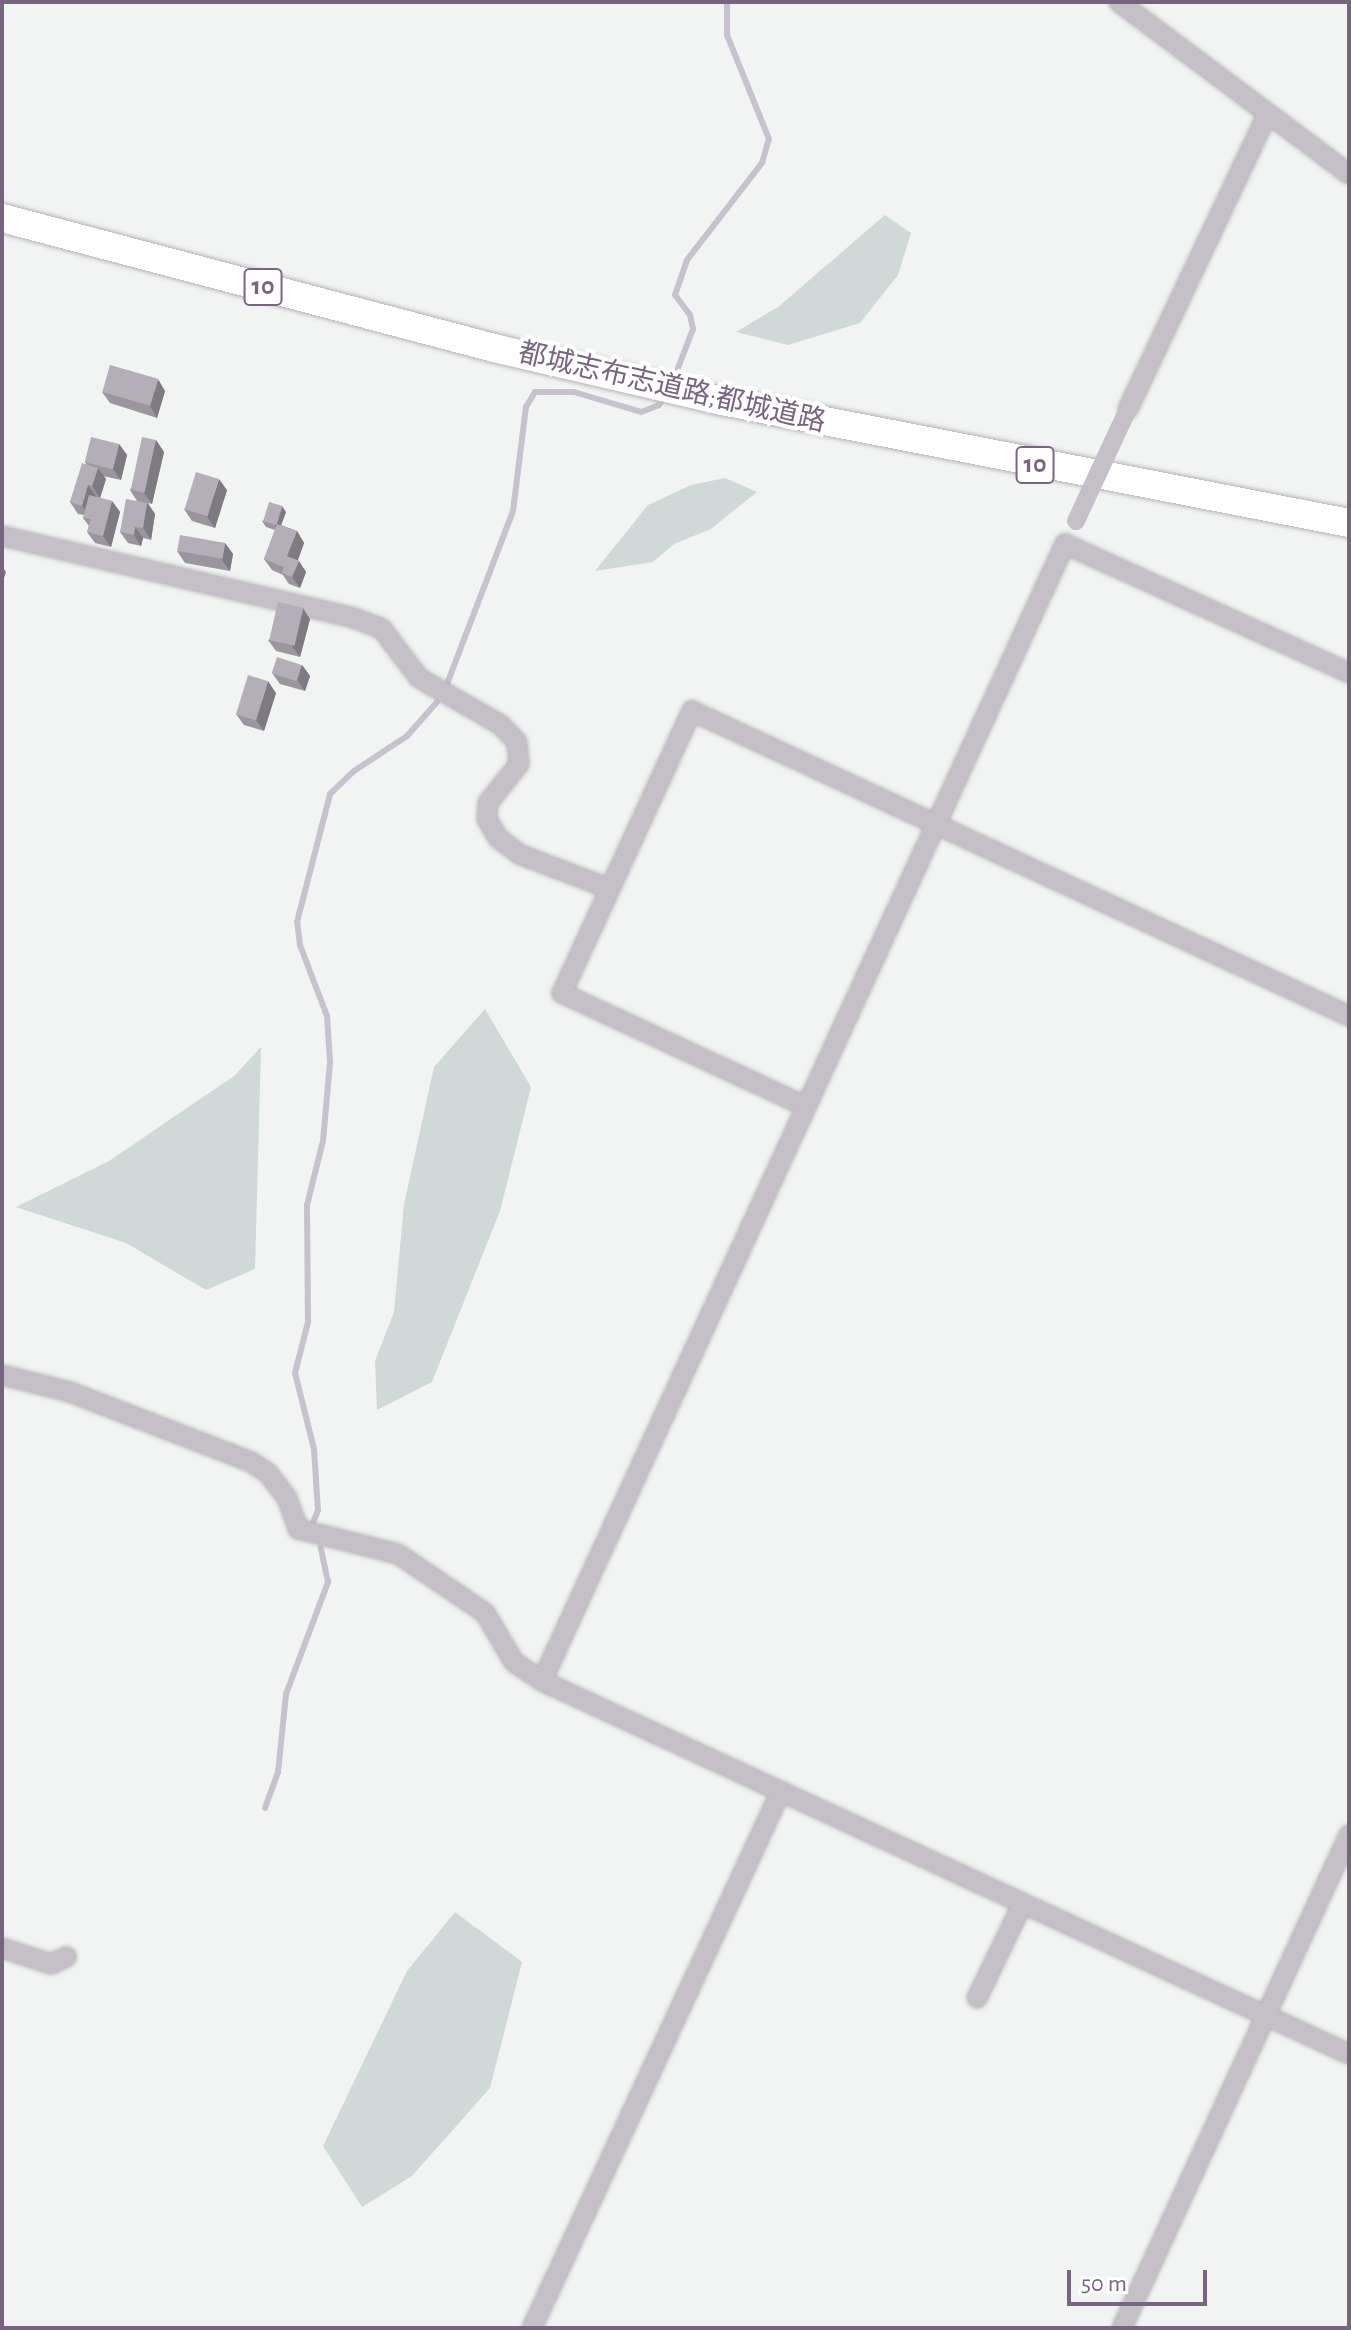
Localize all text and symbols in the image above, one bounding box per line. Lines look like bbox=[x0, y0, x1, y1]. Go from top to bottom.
road number: 10 bbox=[243, 265, 283, 309]
street label: 都城志布志道路;都城道路 bbox=[515, 336, 829, 440]
road number: 10 bbox=[1015, 443, 1055, 487]
scale bar bbox=[1071, 2254, 1211, 2304]
text: 50 m bbox=[1081, 2272, 1127, 2296]

